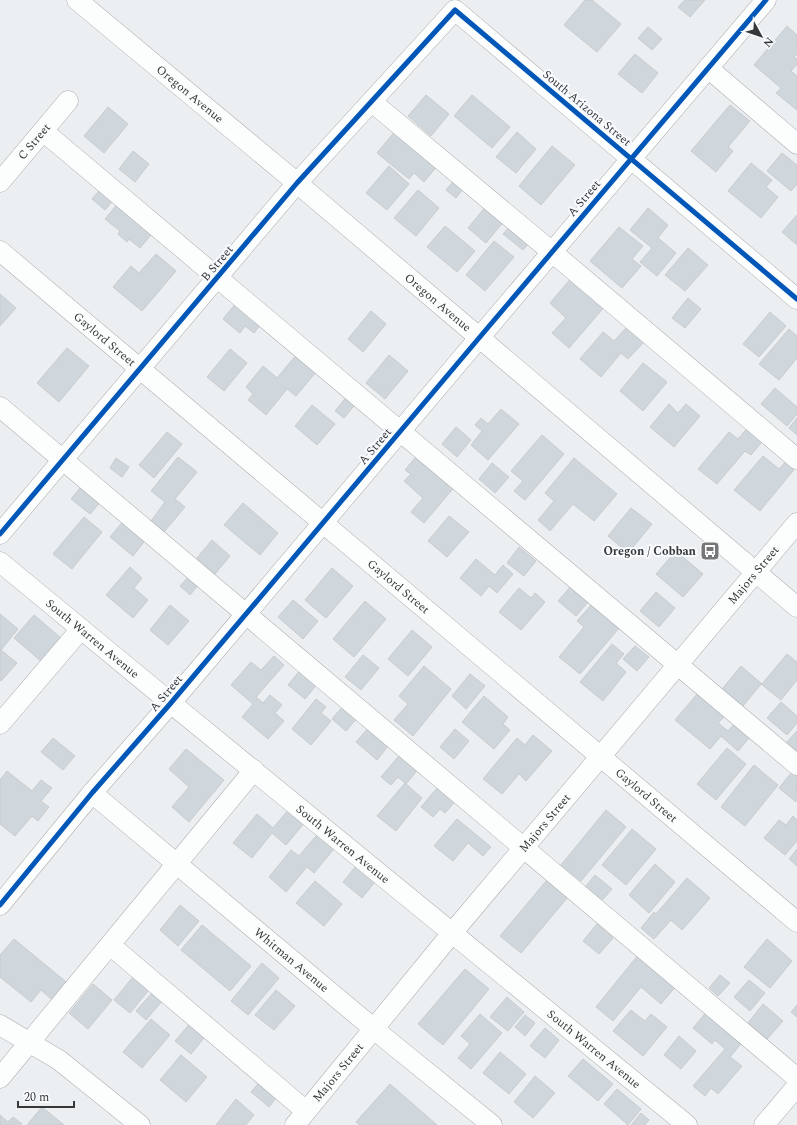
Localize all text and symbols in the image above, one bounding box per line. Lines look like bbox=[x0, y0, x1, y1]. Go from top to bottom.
north arrow bbox=[741, 16, 781, 56]
text: N bbox=[759, 33, 778, 51]
street label: Oregon Avenue bbox=[152, 61, 228, 128]
street label: South Arizona Street bbox=[538, 65, 635, 151]
street label: C Street bbox=[13, 119, 56, 164]
street label: A Street bbox=[563, 176, 606, 221]
street label: B Street bbox=[196, 241, 238, 286]
street label: Oregon Avenue bbox=[400, 269, 476, 337]
street label: Gaylord Street bbox=[69, 308, 140, 372]
street label: A Street bbox=[354, 424, 397, 469]
bus stop icon: Oregon / Cobban bbox=[699, 540, 721, 562]
place label: Oregon / Cobban bbox=[603, 542, 697, 561]
street label: Majors Street bbox=[723, 542, 784, 609]
street label: Gaylord Street bbox=[363, 555, 434, 619]
street label: South Warren Avenue bbox=[41, 594, 143, 683]
street label: A Street bbox=[145, 671, 188, 716]
street label: Gaylord Street bbox=[611, 764, 682, 828]
street label: Majors Street bbox=[515, 789, 576, 857]
street label: South Warren Avenue bbox=[291, 800, 394, 889]
street label: Whitman Avenue bbox=[249, 923, 333, 997]
street label: South Warren Avenue bbox=[542, 1005, 645, 1094]
street label: Majors Street bbox=[308, 1039, 369, 1107]
scale bar bbox=[18, 1083, 74, 1109]
text: 20 m bbox=[24, 1088, 49, 1107]

